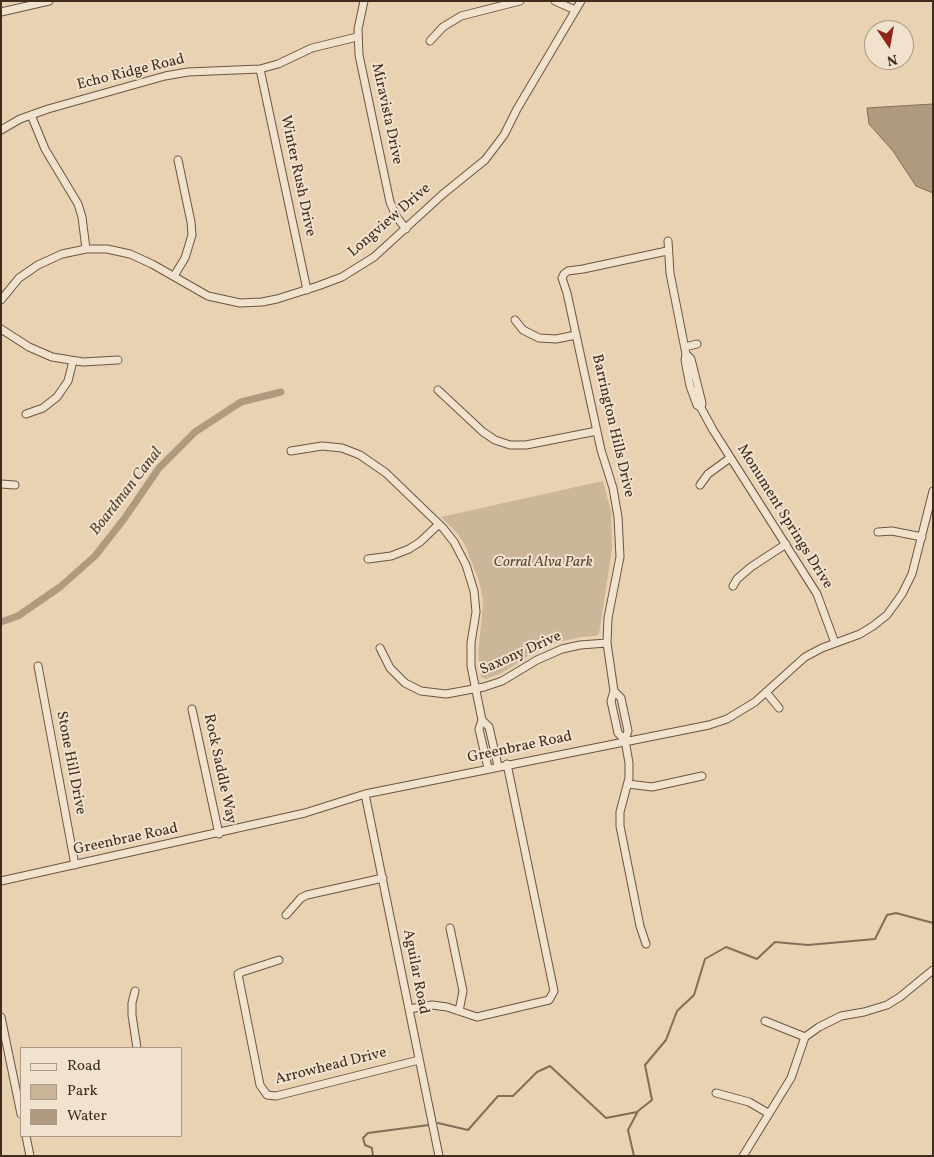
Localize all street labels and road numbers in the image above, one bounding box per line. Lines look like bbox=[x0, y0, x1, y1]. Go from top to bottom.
street label: Echo Ridge Road bbox=[75, 51, 187, 95]
street label: Miravista Drive bbox=[366, 62, 406, 166]
street label: Winter Rush Drive bbox=[275, 114, 319, 238]
street label: Longview Drive bbox=[345, 180, 435, 262]
street label: Barrington Hills Drive bbox=[587, 353, 637, 499]
street label: Monument Springs Drive bbox=[732, 441, 836, 593]
street label: Saxony Drive bbox=[478, 628, 564, 680]
street label: Stone Hill Drive bbox=[51, 710, 89, 816]
street label: Rock Saddle Way bbox=[199, 712, 239, 826]
street label: Greenbrae Road bbox=[466, 728, 574, 768]
street label: Greenbrae Road bbox=[72, 820, 180, 860]
street label: Aguilar Road bbox=[398, 928, 432, 1016]
street label: Arrowhead Drive bbox=[273, 1044, 389, 1090]

